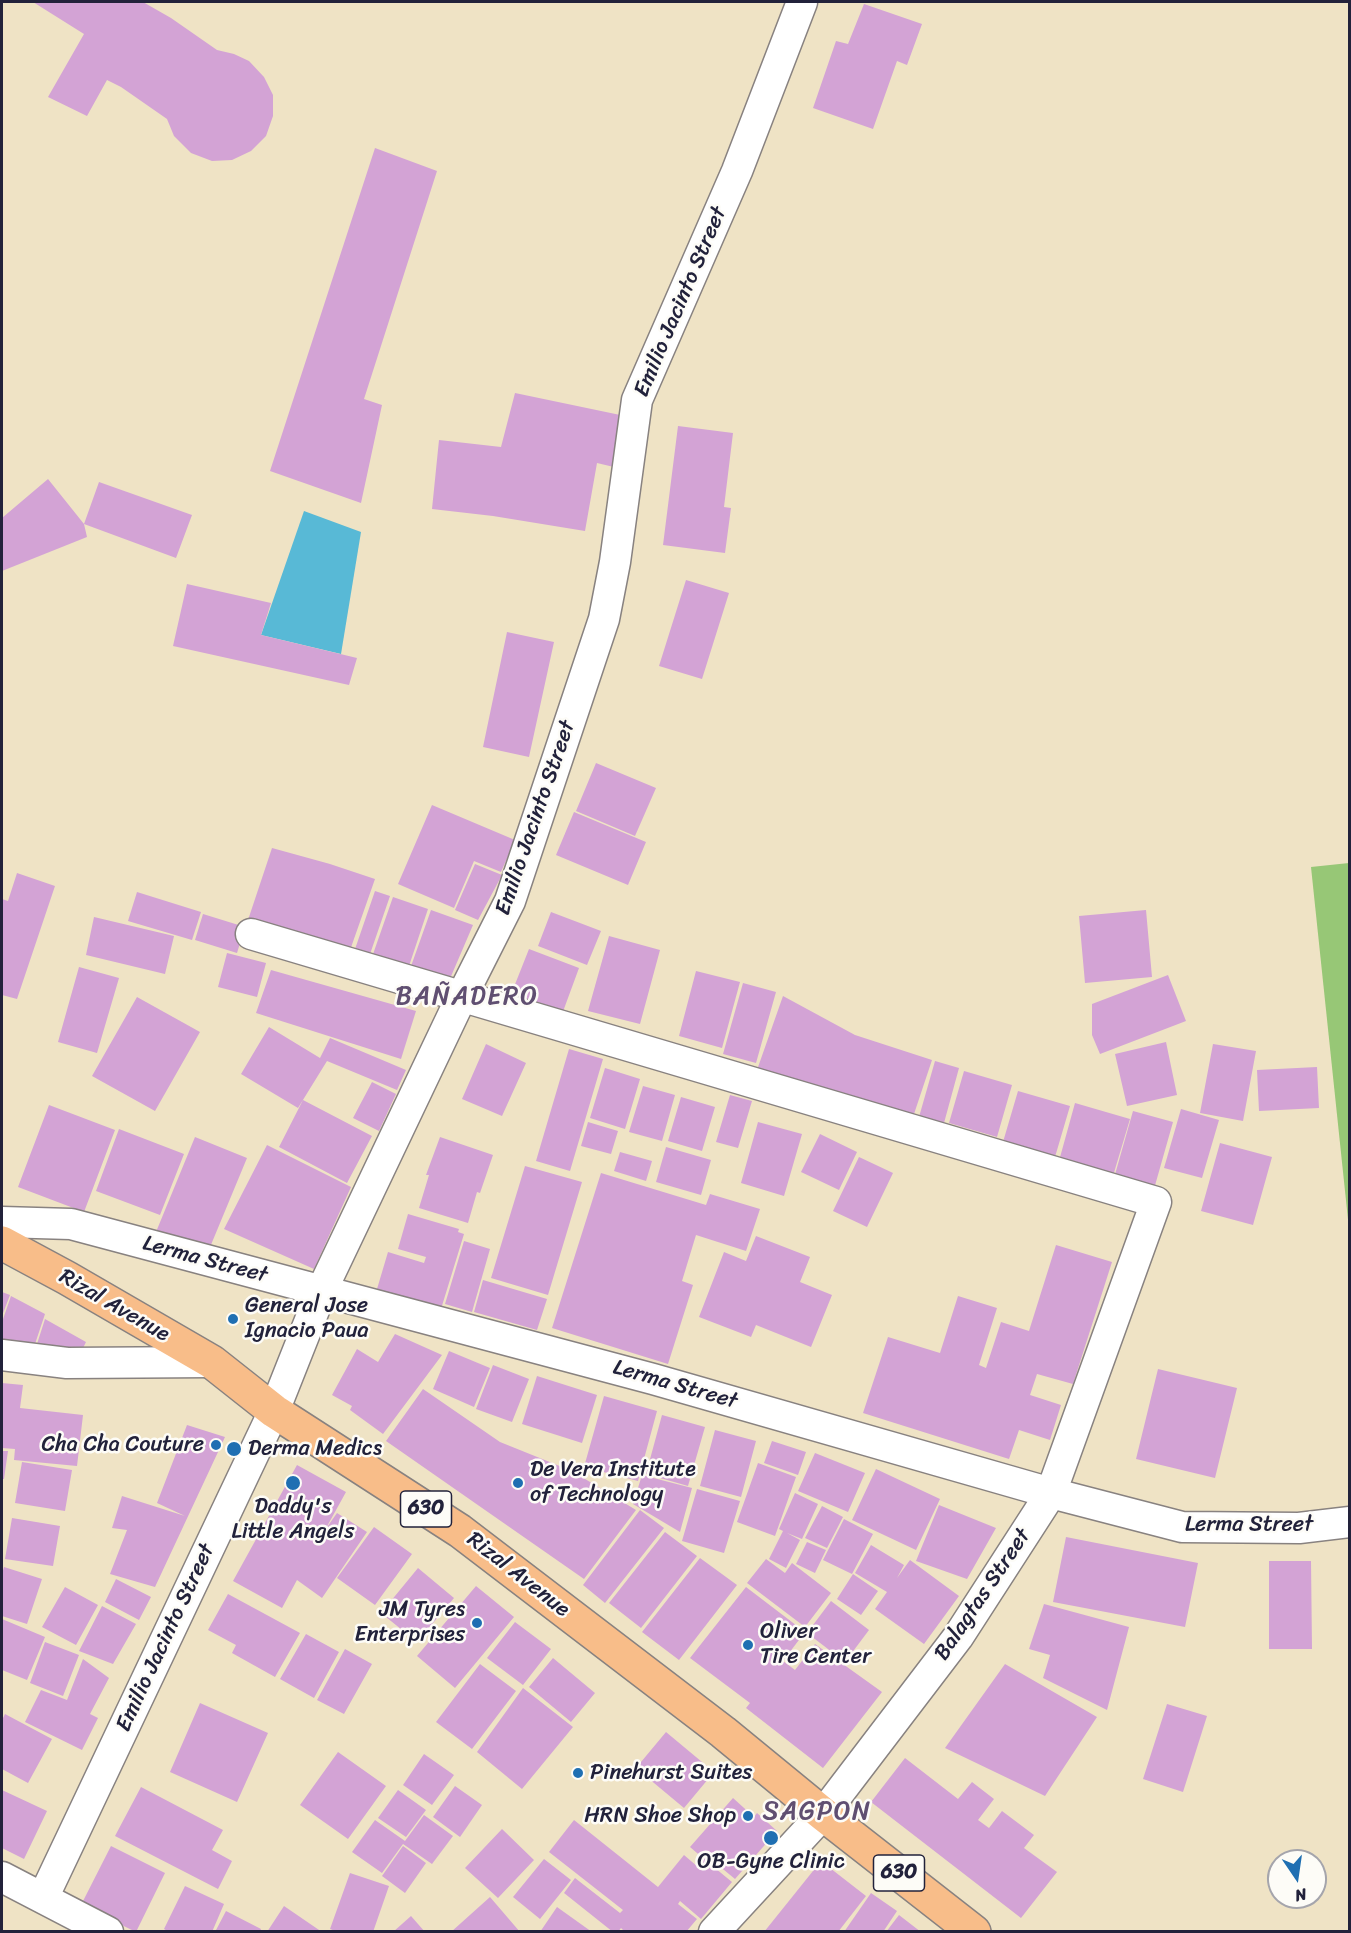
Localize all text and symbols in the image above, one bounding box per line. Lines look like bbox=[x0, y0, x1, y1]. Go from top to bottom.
street label: Emilio Jacinto Street bbox=[629, 203, 733, 401]
street label: Emilio Jacinto Street bbox=[490, 717, 582, 919]
district label: BAÑADERO bbox=[396, 981, 538, 1013]
street label: Lerma Street bbox=[140, 1231, 270, 1289]
street label: Rizal Avenue bbox=[54, 1264, 174, 1348]
place label: General Jose Ignacio Paua bbox=[245, 1293, 369, 1344]
marker: General Jose Ignacio Paua bbox=[226, 1312, 240, 1326]
street label: Lerma Street bbox=[610, 1355, 740, 1415]
place label: Cha Cha Couture bbox=[42, 1432, 204, 1458]
place label: Derma Medics bbox=[248, 1436, 382, 1462]
marker: Cha Cha Couture bbox=[209, 1438, 223, 1452]
marker: Derma Medics bbox=[225, 1440, 243, 1458]
place label: De Vera Institute of Technology bbox=[530, 1457, 696, 1508]
marker: Daddy's Little Angels bbox=[284, 1474, 302, 1492]
marker: De Vera Institute of Technology bbox=[511, 1476, 525, 1490]
road number: 630 bbox=[400, 1491, 452, 1527]
place label: Daddy's Little Angels bbox=[232, 1494, 354, 1546]
street label: Lerma Street bbox=[1185, 1512, 1313, 1538]
street label: Balagtas Street bbox=[929, 1524, 1037, 1666]
street label: Rizal Avenue bbox=[461, 1527, 575, 1623]
street label: Emilio Jacinto Street bbox=[111, 1540, 221, 1736]
place label: JM Tyres Enterprises bbox=[355, 1597, 465, 1648]
marker: JM Tyres Enterprises bbox=[470, 1616, 484, 1630]
place label: Oliver Tire Center bbox=[760, 1619, 871, 1670]
marker: Oliver Tire Center bbox=[741, 1638, 755, 1652]
place label: Pinehurst Suites bbox=[590, 1760, 752, 1786]
marker: Pinehurst Suites bbox=[571, 1766, 585, 1780]
district label: SAGPON bbox=[763, 1796, 871, 1828]
place label: HRN Shoe Shop bbox=[584, 1803, 736, 1829]
marker: HRN Shoe Shop bbox=[741, 1809, 755, 1823]
marker: OB-Gyne Clinic bbox=[762, 1829, 780, 1847]
place label: OB-Gyne Clinic bbox=[697, 1849, 845, 1875]
north arrow bbox=[1267, 1849, 1327, 1909]
road number: 630 bbox=[874, 1855, 924, 1891]
text: N bbox=[1292, 1880, 1309, 1910]

